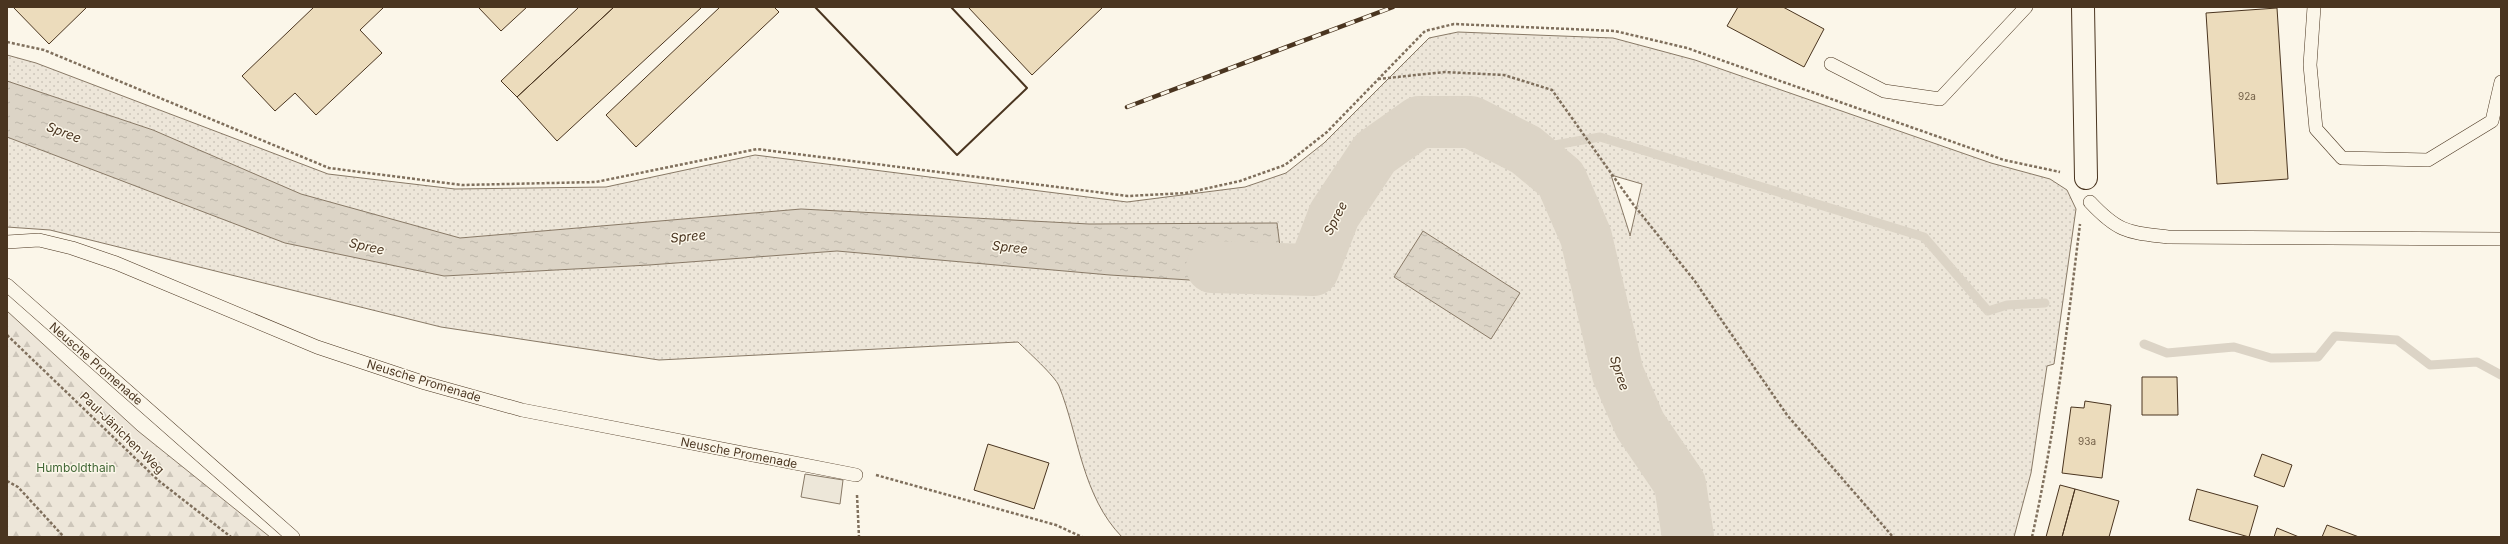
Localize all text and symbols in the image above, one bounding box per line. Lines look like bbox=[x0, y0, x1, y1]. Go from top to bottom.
house number: 92a bbox=[2238, 90, 2256, 102]
water label: Spree bbox=[44, 118, 84, 146]
water label: Spree bbox=[1320, 198, 1350, 238]
water label: Spree bbox=[669, 226, 707, 246]
water label: Spree bbox=[348, 234, 386, 258]
water label: Spree bbox=[991, 237, 1029, 257]
street label: Neusche Promenade bbox=[47, 319, 146, 408]
water label: Spree bbox=[1607, 353, 1633, 393]
street label: Neusche Promenade bbox=[365, 356, 483, 405]
street label: Paul-Jänichen-Weg bbox=[77, 389, 168, 477]
street label: Neusche Promenade bbox=[679, 434, 799, 471]
house number: 93a bbox=[2078, 435, 2096, 447]
park label: Humboldthain bbox=[36, 460, 116, 475]

